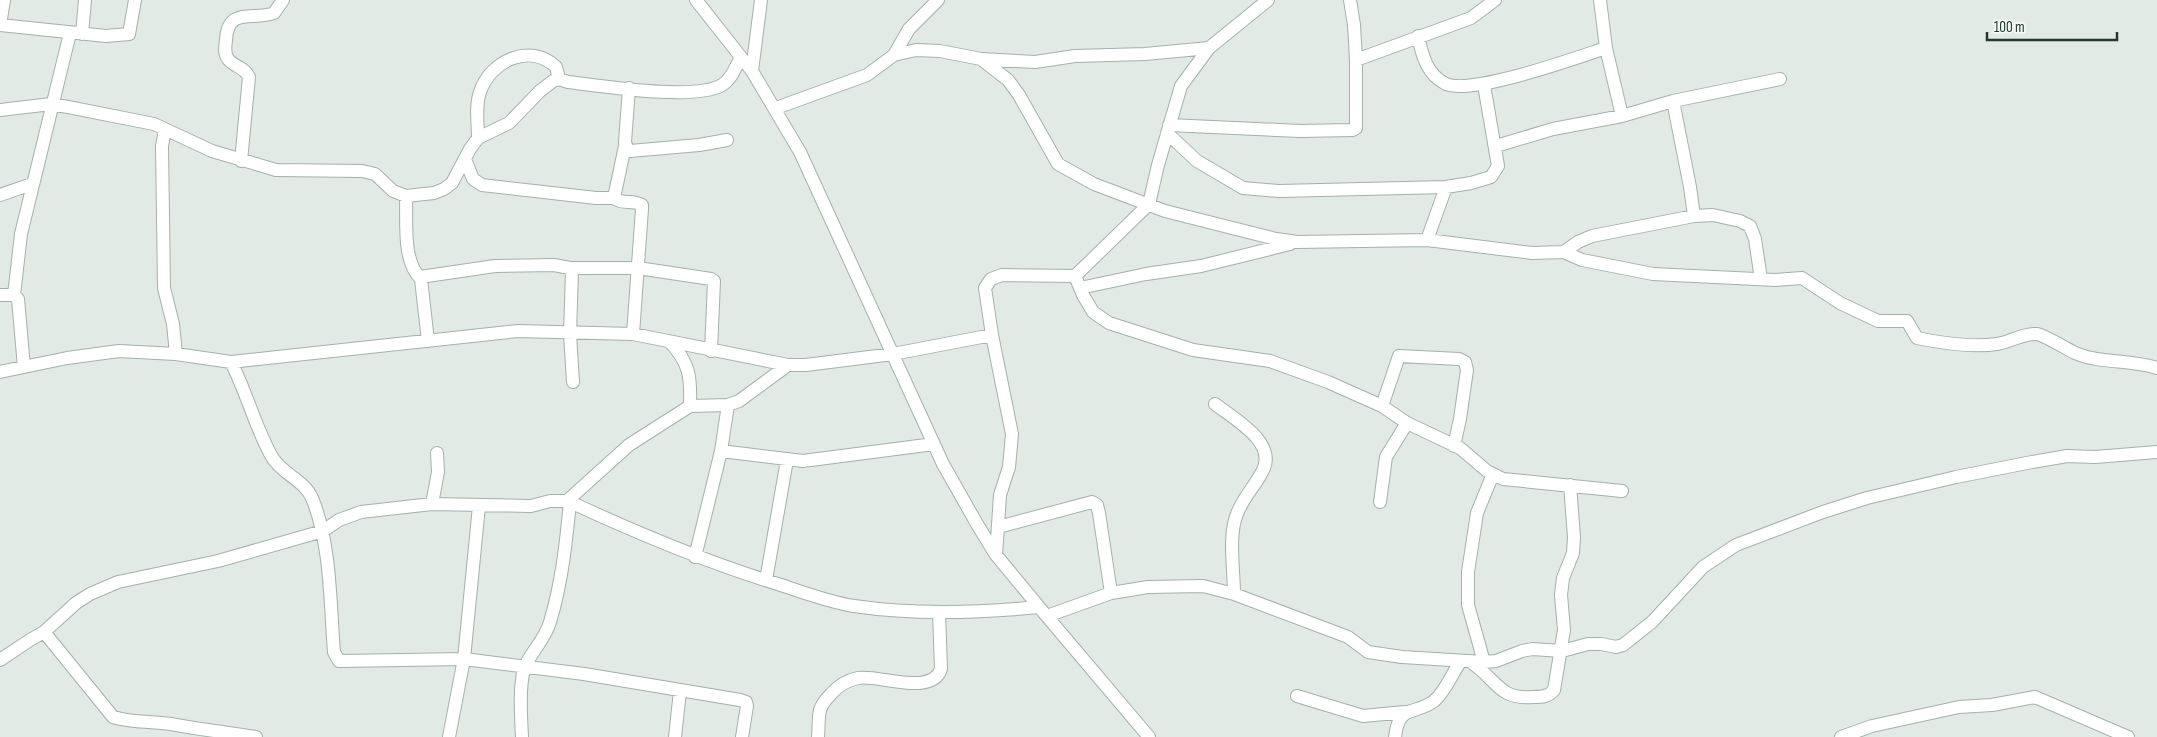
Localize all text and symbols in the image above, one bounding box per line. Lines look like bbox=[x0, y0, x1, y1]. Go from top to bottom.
scale bar bbox=[1987, 10, 2117, 42]
text: 100 m bbox=[1994, 18, 2025, 37]

